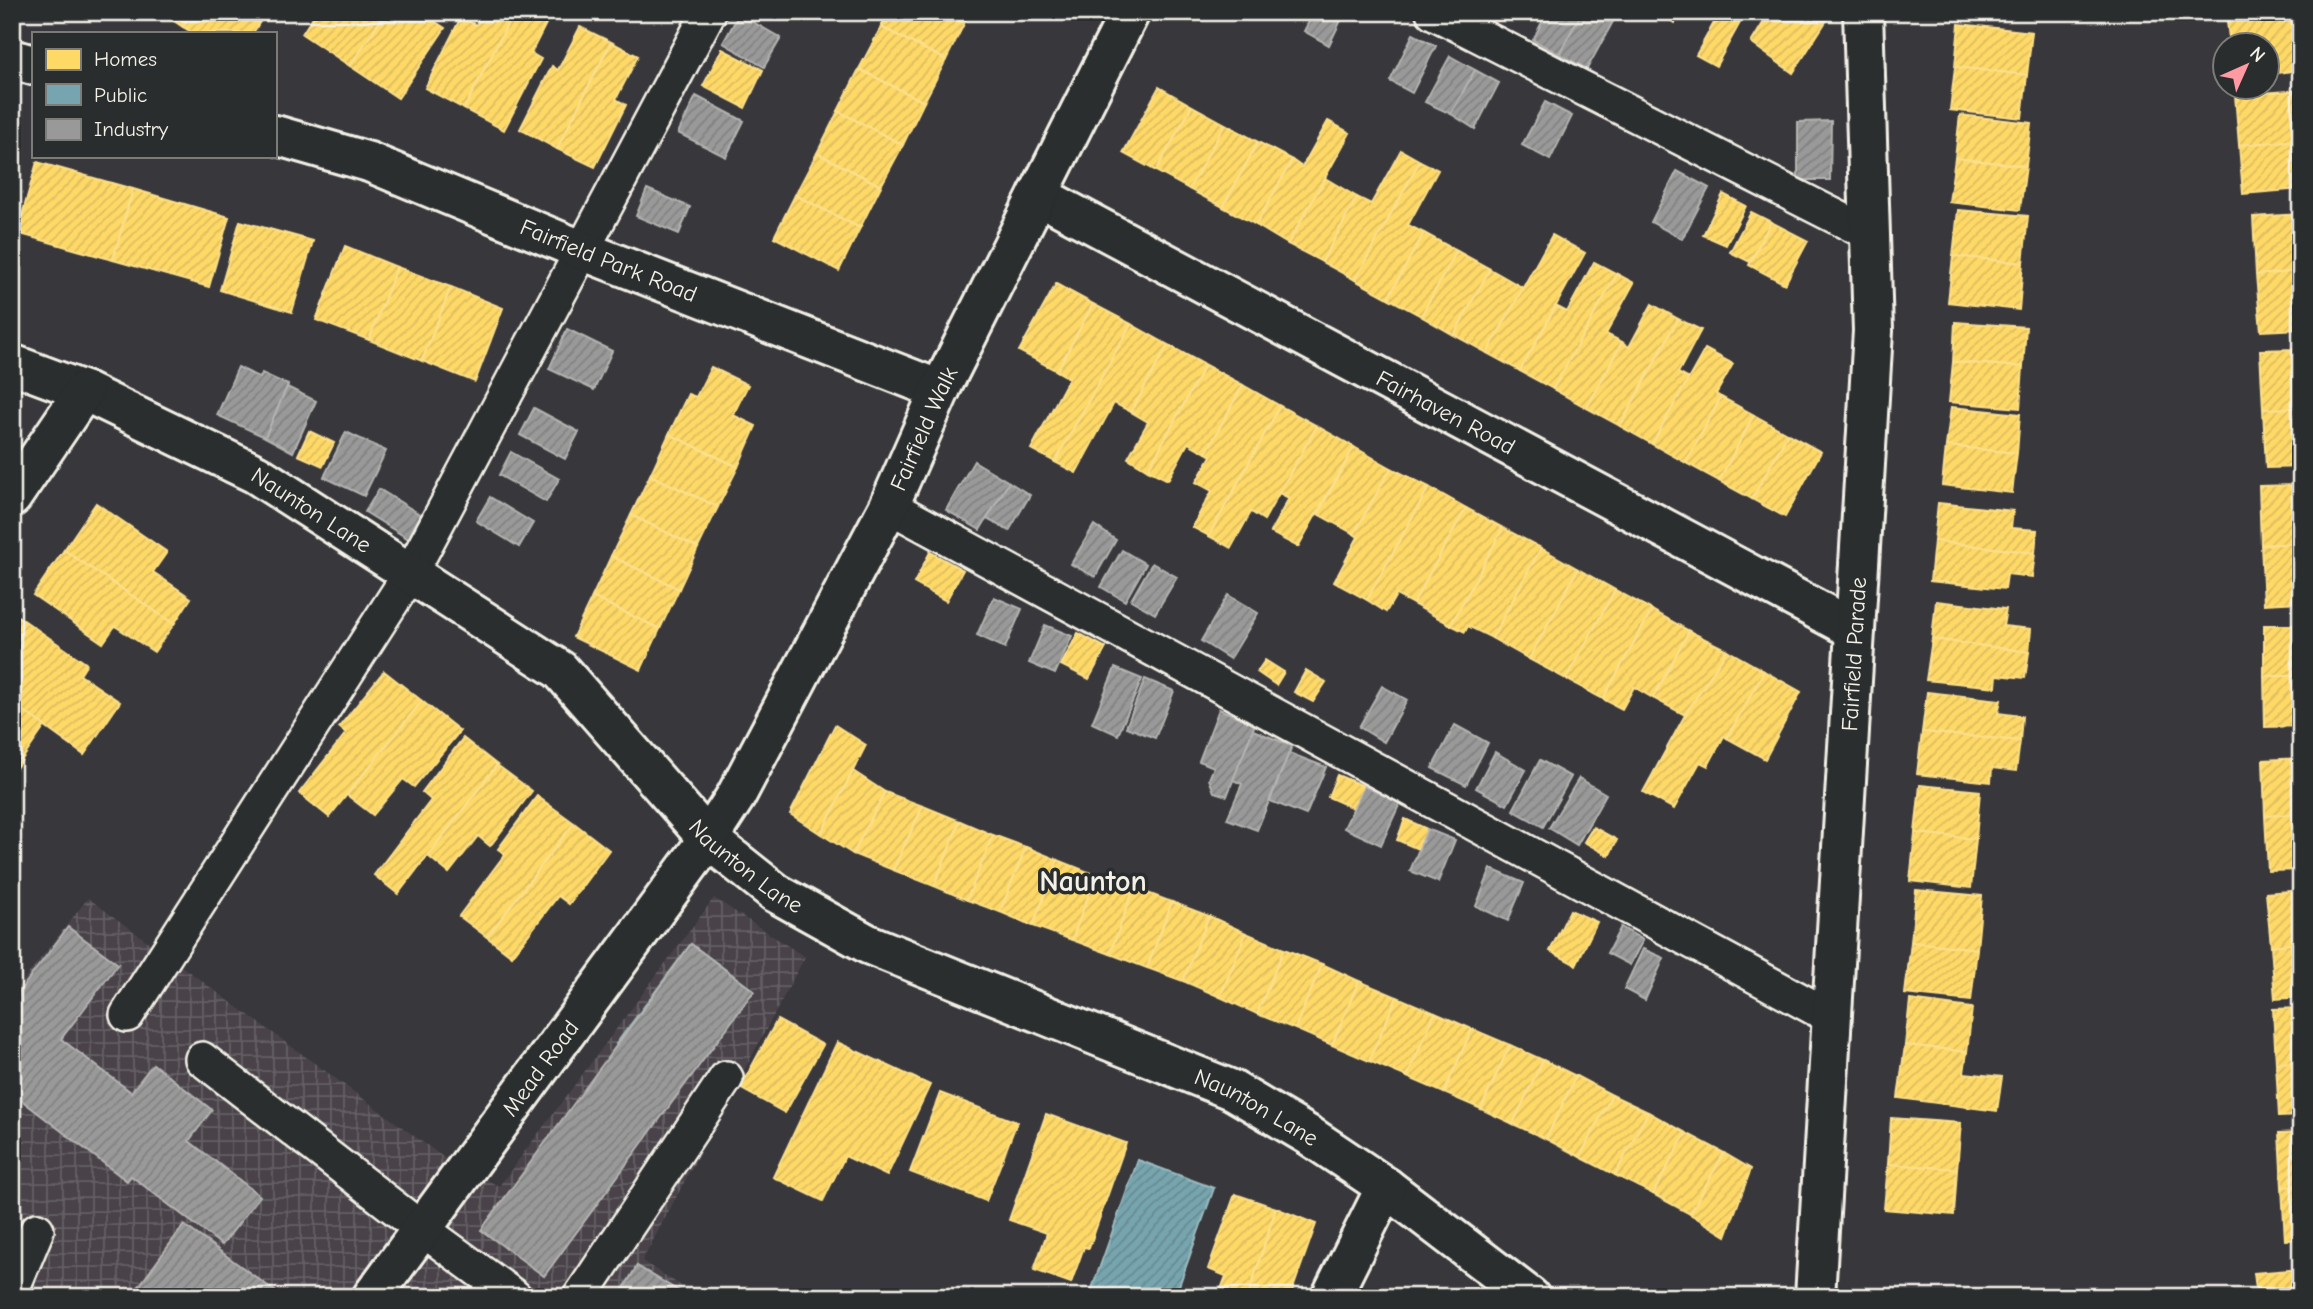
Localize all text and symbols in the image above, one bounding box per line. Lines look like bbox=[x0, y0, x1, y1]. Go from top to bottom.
legend bbox=[32, 32, 276, 158]
north arrow bbox=[2212, 32, 2282, 102]
text: N bbox=[2245, 43, 2269, 67]
text: Homes bbox=[94, 47, 157, 71]
text: Public bbox=[94, 83, 147, 107]
text: Industry bbox=[94, 117, 169, 141]
street label: Fairfield Park Road bbox=[516, 213, 701, 308]
street label: Fairfield Walk bbox=[884, 362, 963, 495]
street label: Fairhaven Road bbox=[1372, 365, 1520, 460]
street label: Naunton Lane bbox=[246, 462, 376, 559]
street label: Fairfield Parade bbox=[1836, 576, 1872, 732]
street label: Naunton Lane bbox=[683, 814, 807, 919]
district label: Naunton bbox=[1039, 864, 1147, 899]
street label: Mead Road bbox=[496, 1015, 584, 1122]
street label: Naunton Lane bbox=[1191, 1063, 1324, 1152]

